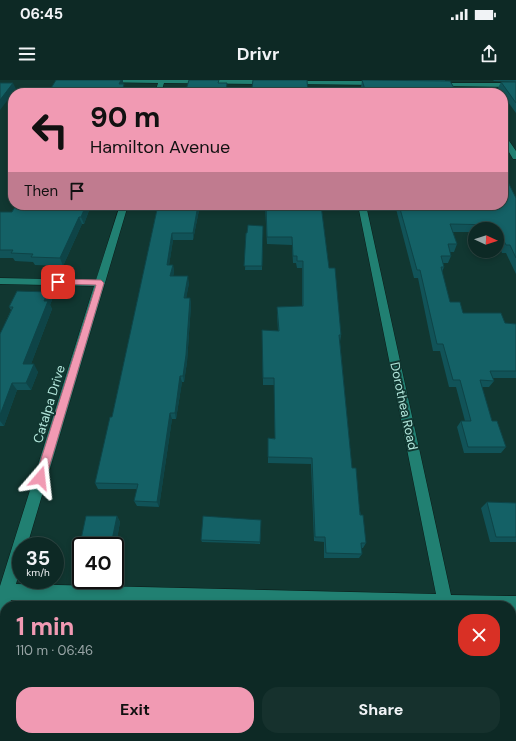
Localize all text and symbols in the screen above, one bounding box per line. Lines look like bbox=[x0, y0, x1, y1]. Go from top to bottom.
text: 06:45 bbox=[20, 4, 63, 24]
text: Drivr bbox=[237, 42, 279, 66]
icon: menu bbox=[16, 43, 38, 65]
icon: share bbox=[478, 43, 500, 65]
text: 90 m bbox=[90, 99, 160, 136]
icon: left bbox=[24, 104, 76, 156]
text: Hamilton Avenue bbox=[90, 135, 230, 159]
icon: arrive bbox=[66, 180, 88, 202]
text: Then bbox=[24, 181, 58, 201]
north arrow bbox=[468, 222, 504, 258]
map controls bbox=[468, 222, 504, 258]
pin bbox=[41, 265, 75, 299]
icon: arrive bbox=[47, 271, 69, 293]
street label: Dorothea Road bbox=[386, 360, 422, 452]
street label: Catalpa Drive bbox=[29, 363, 69, 445]
position arrow bbox=[19, 457, 61, 499]
speed limit sign: 40 bbox=[72, 537, 124, 589]
text: 35 bbox=[26, 545, 50, 571]
text: km/h bbox=[26, 566, 50, 579]
text: 1 min bbox=[16, 611, 74, 642]
button: close bbox=[458, 614, 500, 656]
text: 110 m · 06:46 bbox=[16, 642, 93, 659]
button: Exit bbox=[16, 687, 254, 733]
button: Share bbox=[262, 687, 500, 733]

